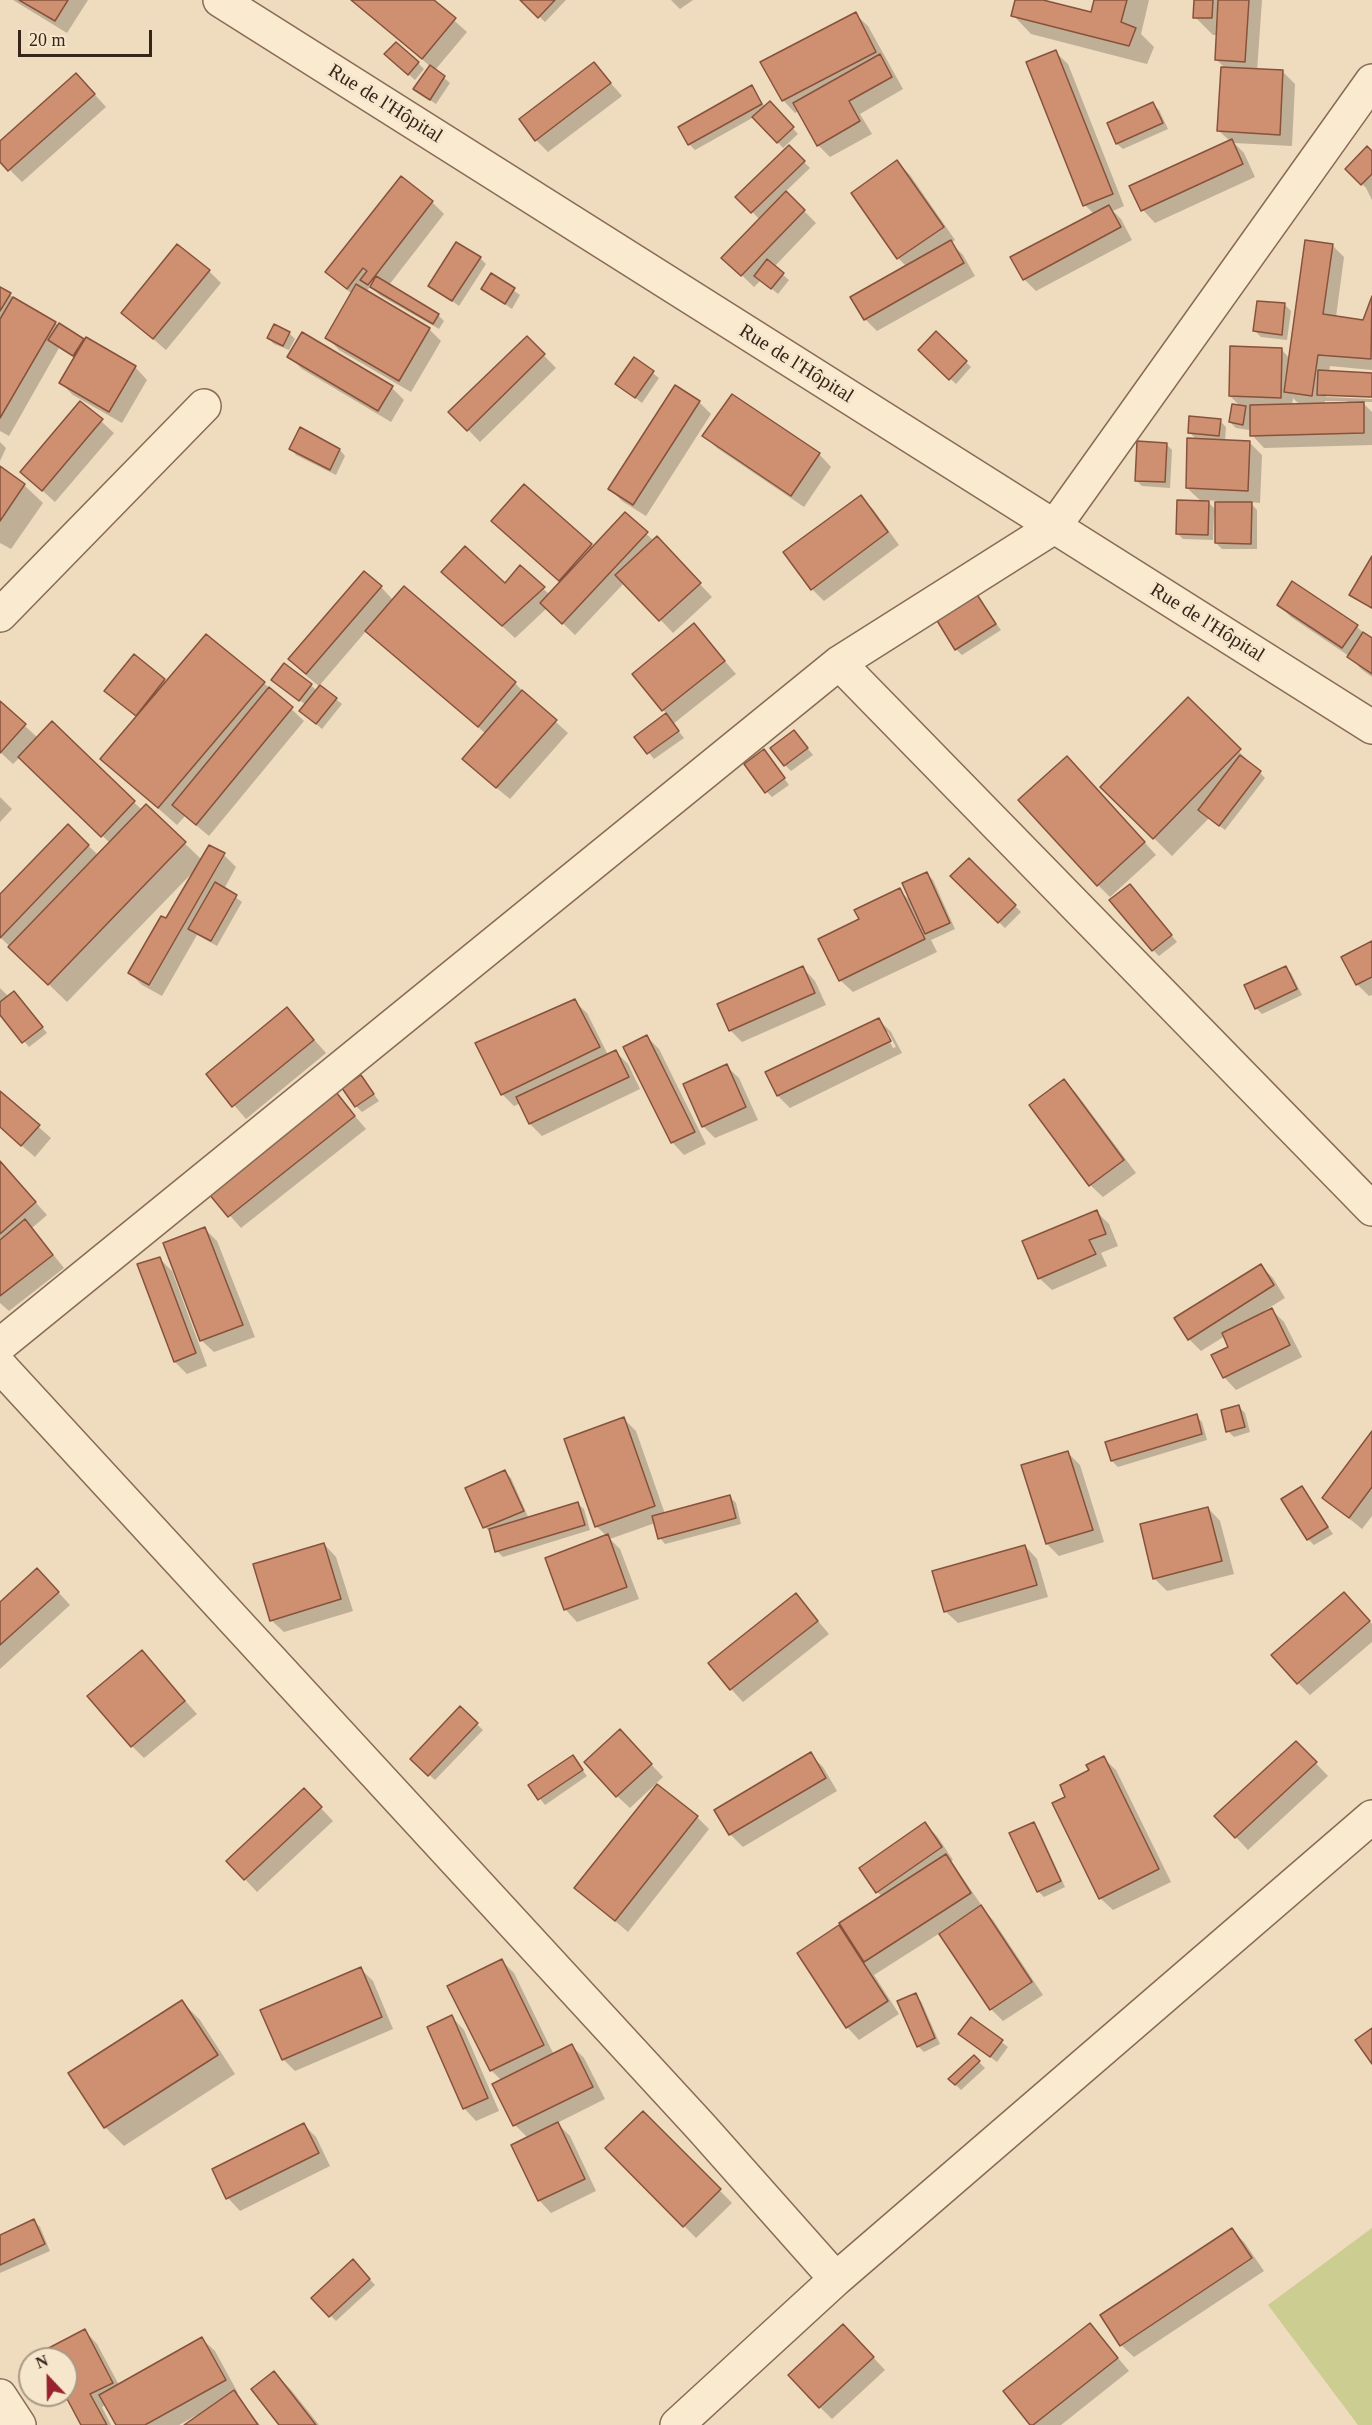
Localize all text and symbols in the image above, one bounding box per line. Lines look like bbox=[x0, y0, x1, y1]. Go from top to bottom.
scale bar bbox=[21, 18, 154, 56]
text: 20 m bbox=[29, 30, 66, 50]
street label: Rue de l'Hôpital bbox=[323, 59, 447, 149]
street label: Rue de l'Hôpital bbox=[734, 319, 858, 409]
street label: Rue de l'Hôpital bbox=[1145, 578, 1269, 668]
north arrow bbox=[18, 2347, 78, 2407]
text: N bbox=[33, 2352, 50, 2372]

